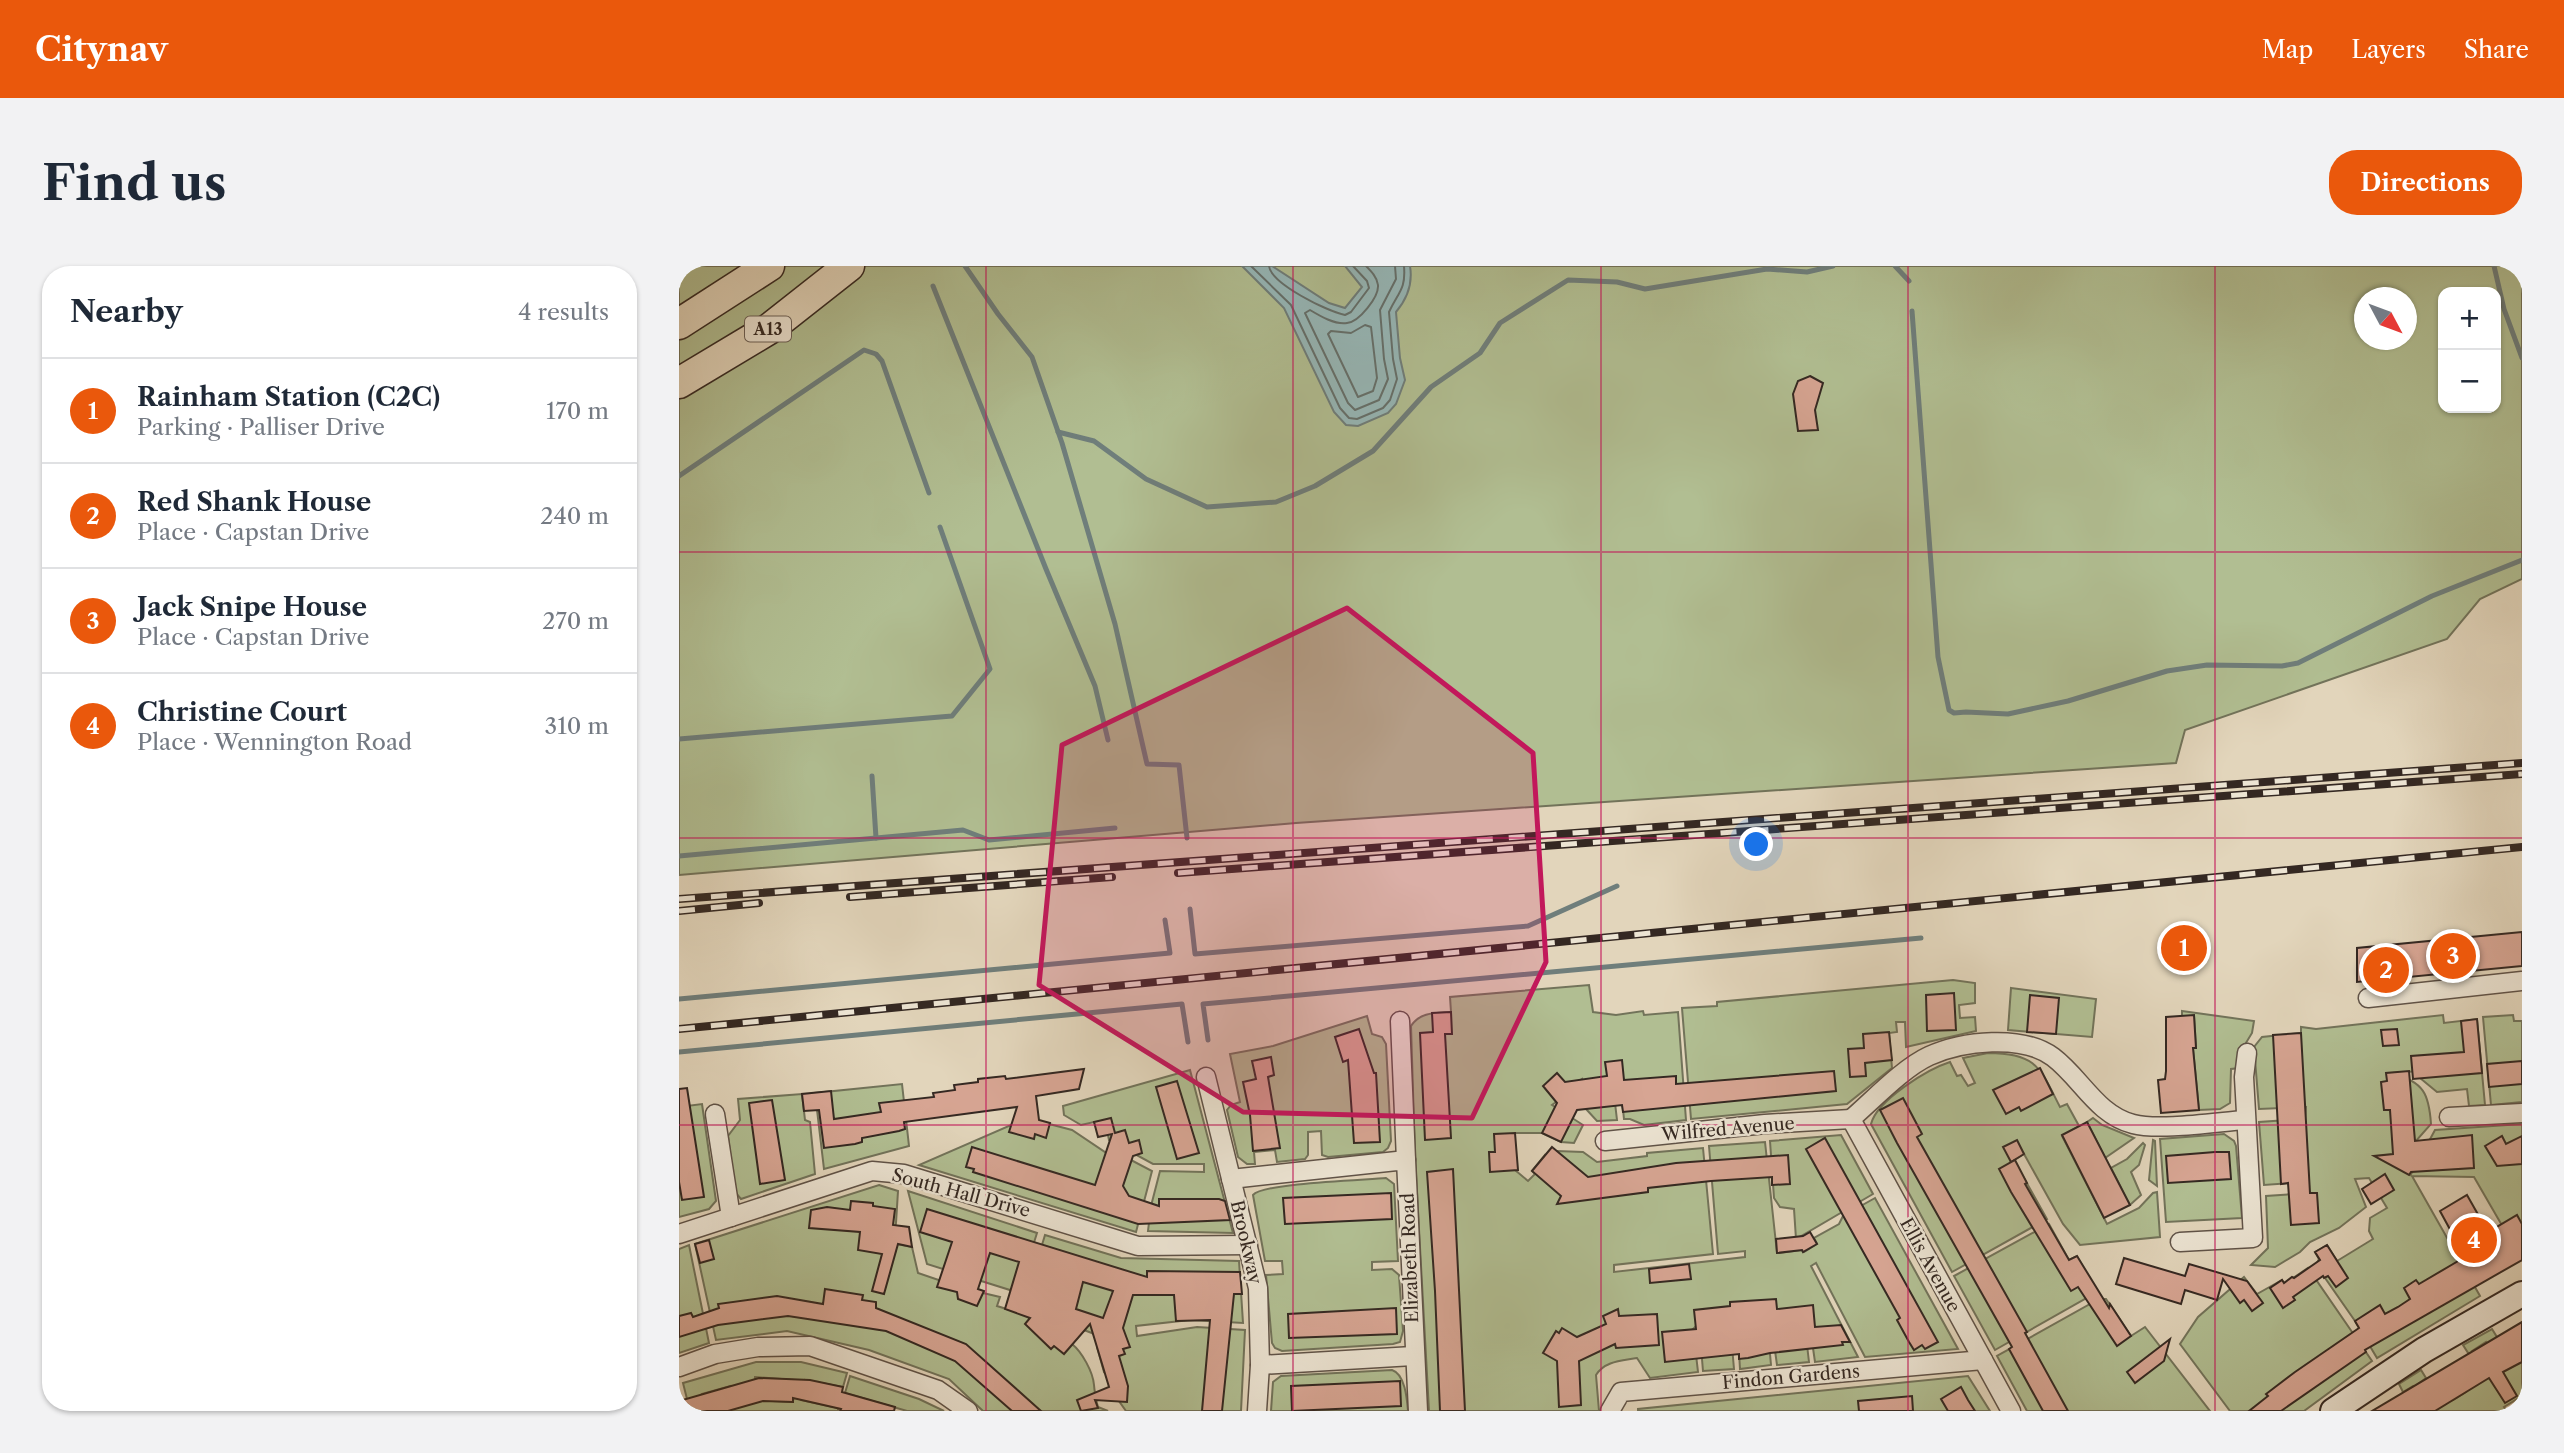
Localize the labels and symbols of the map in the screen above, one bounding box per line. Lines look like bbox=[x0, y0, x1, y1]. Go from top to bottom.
north arrow bbox=[2354, 287, 2417, 350]
road number: A13 bbox=[745, 316, 791, 342]
your location bbox=[1739, 827, 1773, 861]
pin: 1 bbox=[2161, 922, 2207, 974]
pin: 3 bbox=[2430, 930, 2476, 982]
pin: 2 bbox=[2363, 944, 2409, 996]
street label: Wilfred Avenue bbox=[1660, 1112, 1795, 1146]
street label: South Hall Drive bbox=[889, 1164, 1033, 1222]
street label: Elizabeth Road bbox=[1397, 1193, 1423, 1323]
street label: Brookway bbox=[1226, 1198, 1267, 1287]
street label: Ellis Avenue bbox=[1895, 1214, 1965, 1316]
pin: 4 bbox=[2451, 1214, 2497, 1266]
street label: Findon Gardens bbox=[1721, 1360, 1861, 1394]

